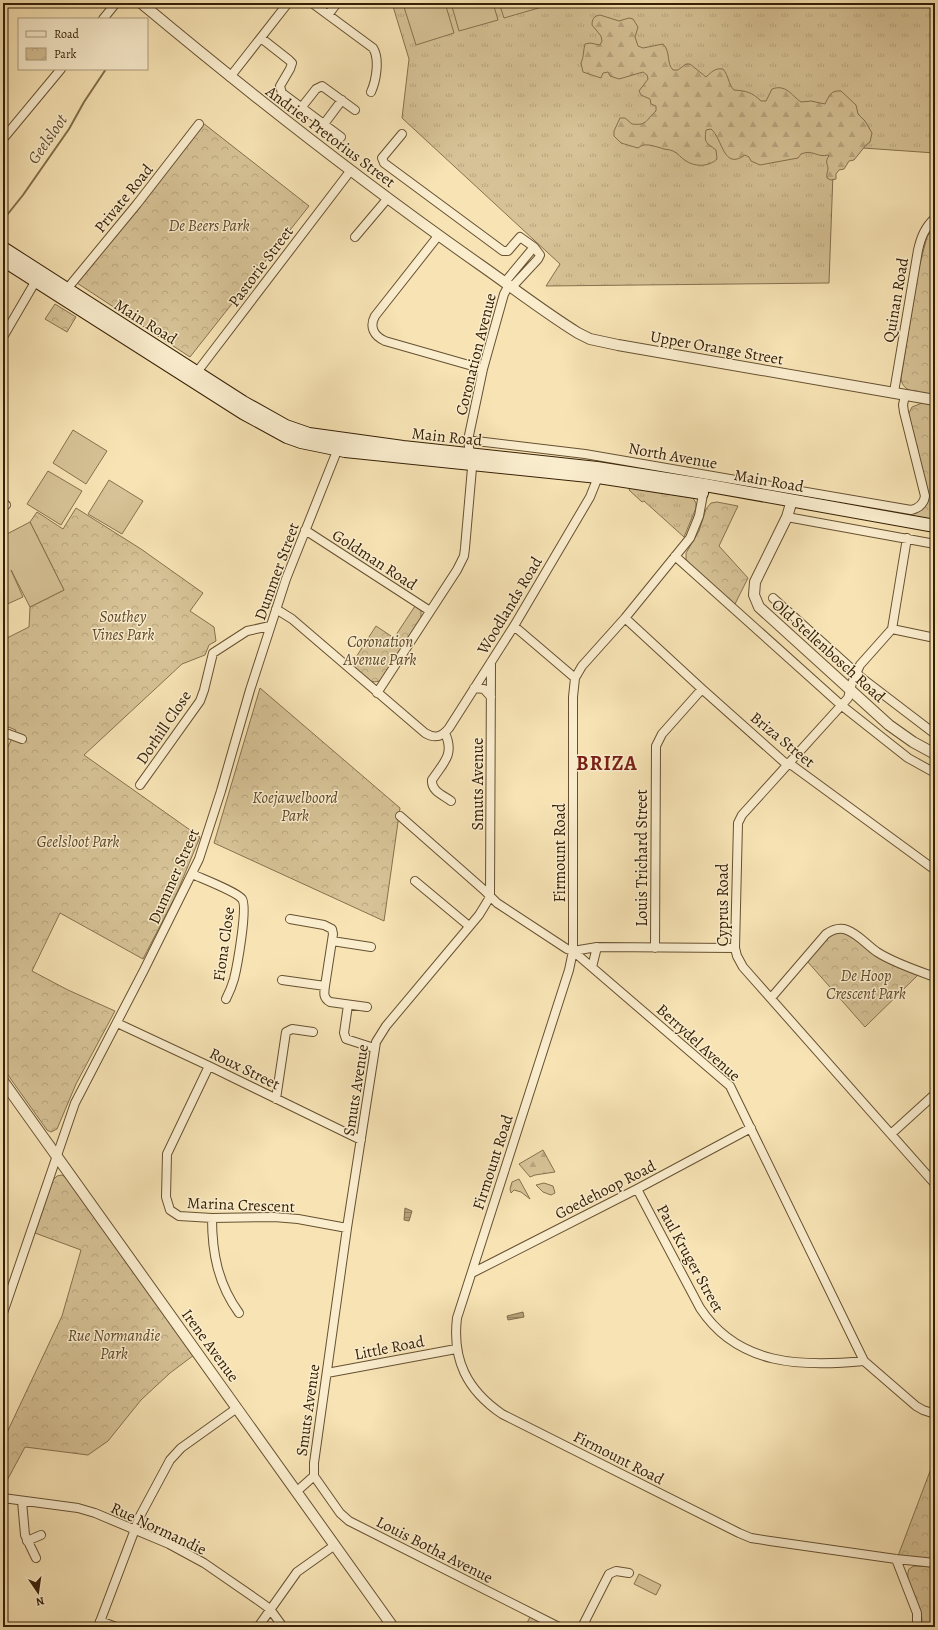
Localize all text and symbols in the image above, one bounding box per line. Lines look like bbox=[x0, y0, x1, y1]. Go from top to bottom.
legend bbox=[18, 18, 148, 70]
text: Road bbox=[54, 26, 80, 42]
text: Park bbox=[54, 46, 77, 62]
street label: Andries Pretorius Street bbox=[260, 80, 400, 193]
water label: Geelsloot bbox=[22, 109, 73, 169]
street label: Private Road bbox=[89, 159, 159, 238]
park label: De Beers Park bbox=[168, 215, 250, 237]
street label: Pastorie Street bbox=[223, 222, 298, 312]
street label: Quinan Road bbox=[878, 256, 914, 344]
street label: Coronation Avenue bbox=[450, 291, 502, 418]
street label: Main Road bbox=[110, 294, 182, 350]
street label: Upper Orange Street bbox=[648, 325, 785, 371]
street label: Main Road bbox=[411, 422, 484, 452]
street label: North Avenue bbox=[627, 437, 719, 475]
street label: Main Road bbox=[732, 464, 806, 498]
street label: Dummer Street bbox=[249, 519, 305, 623]
street label: Goldman Road bbox=[328, 524, 421, 596]
street label: Woodlands Road bbox=[472, 552, 548, 659]
street label: Old Stellenbosch Road bbox=[767, 594, 890, 708]
park label: Southey Vines Park bbox=[92, 606, 154, 646]
park label: Coronation Avenue Park bbox=[343, 631, 416, 671]
street label: Dorhill Close bbox=[131, 686, 197, 769]
street label: Briza Street bbox=[745, 707, 819, 773]
street label: Smuts Avenue bbox=[467, 738, 489, 830]
district label: BRIZA bbox=[576, 750, 638, 777]
park label: Koejawelboord Park bbox=[252, 787, 338, 827]
street label: Louis Trichard Street bbox=[631, 789, 653, 927]
street label: Firmount Road bbox=[549, 803, 571, 902]
street label: Dummer Street bbox=[143, 825, 205, 928]
park label: Geelsloot Park bbox=[37, 831, 119, 853]
street label: Cyprus Road bbox=[712, 863, 734, 947]
street label: Fiona Close bbox=[208, 905, 240, 983]
park label: De Hoop Crescent Park bbox=[826, 965, 906, 1005]
street label: Berrydel Avenue bbox=[651, 999, 745, 1087]
street label: Roux Street bbox=[206, 1042, 284, 1095]
street label: Smuts Avenue bbox=[338, 1043, 374, 1138]
street label: Firmount Road bbox=[467, 1111, 519, 1213]
street label: Goedehoop Road bbox=[551, 1155, 660, 1225]
street label: Marina Crescent bbox=[187, 1192, 295, 1218]
street label: Paul Kruger Street bbox=[651, 1201, 729, 1316]
street label: Irene Avenue bbox=[176, 1305, 244, 1387]
park label: Rue Normandie Park bbox=[68, 1325, 160, 1365]
street label: Little Road bbox=[352, 1330, 426, 1366]
street label: Smuts Avenue bbox=[291, 1363, 325, 1458]
street label: Firmount Road bbox=[569, 1426, 668, 1490]
street label: Rue Normandie bbox=[107, 1497, 210, 1561]
street label: Louis Botha Avenue bbox=[372, 1511, 497, 1589]
north arrow bbox=[18, 1572, 58, 1612]
text: N bbox=[35, 1593, 46, 1609]

